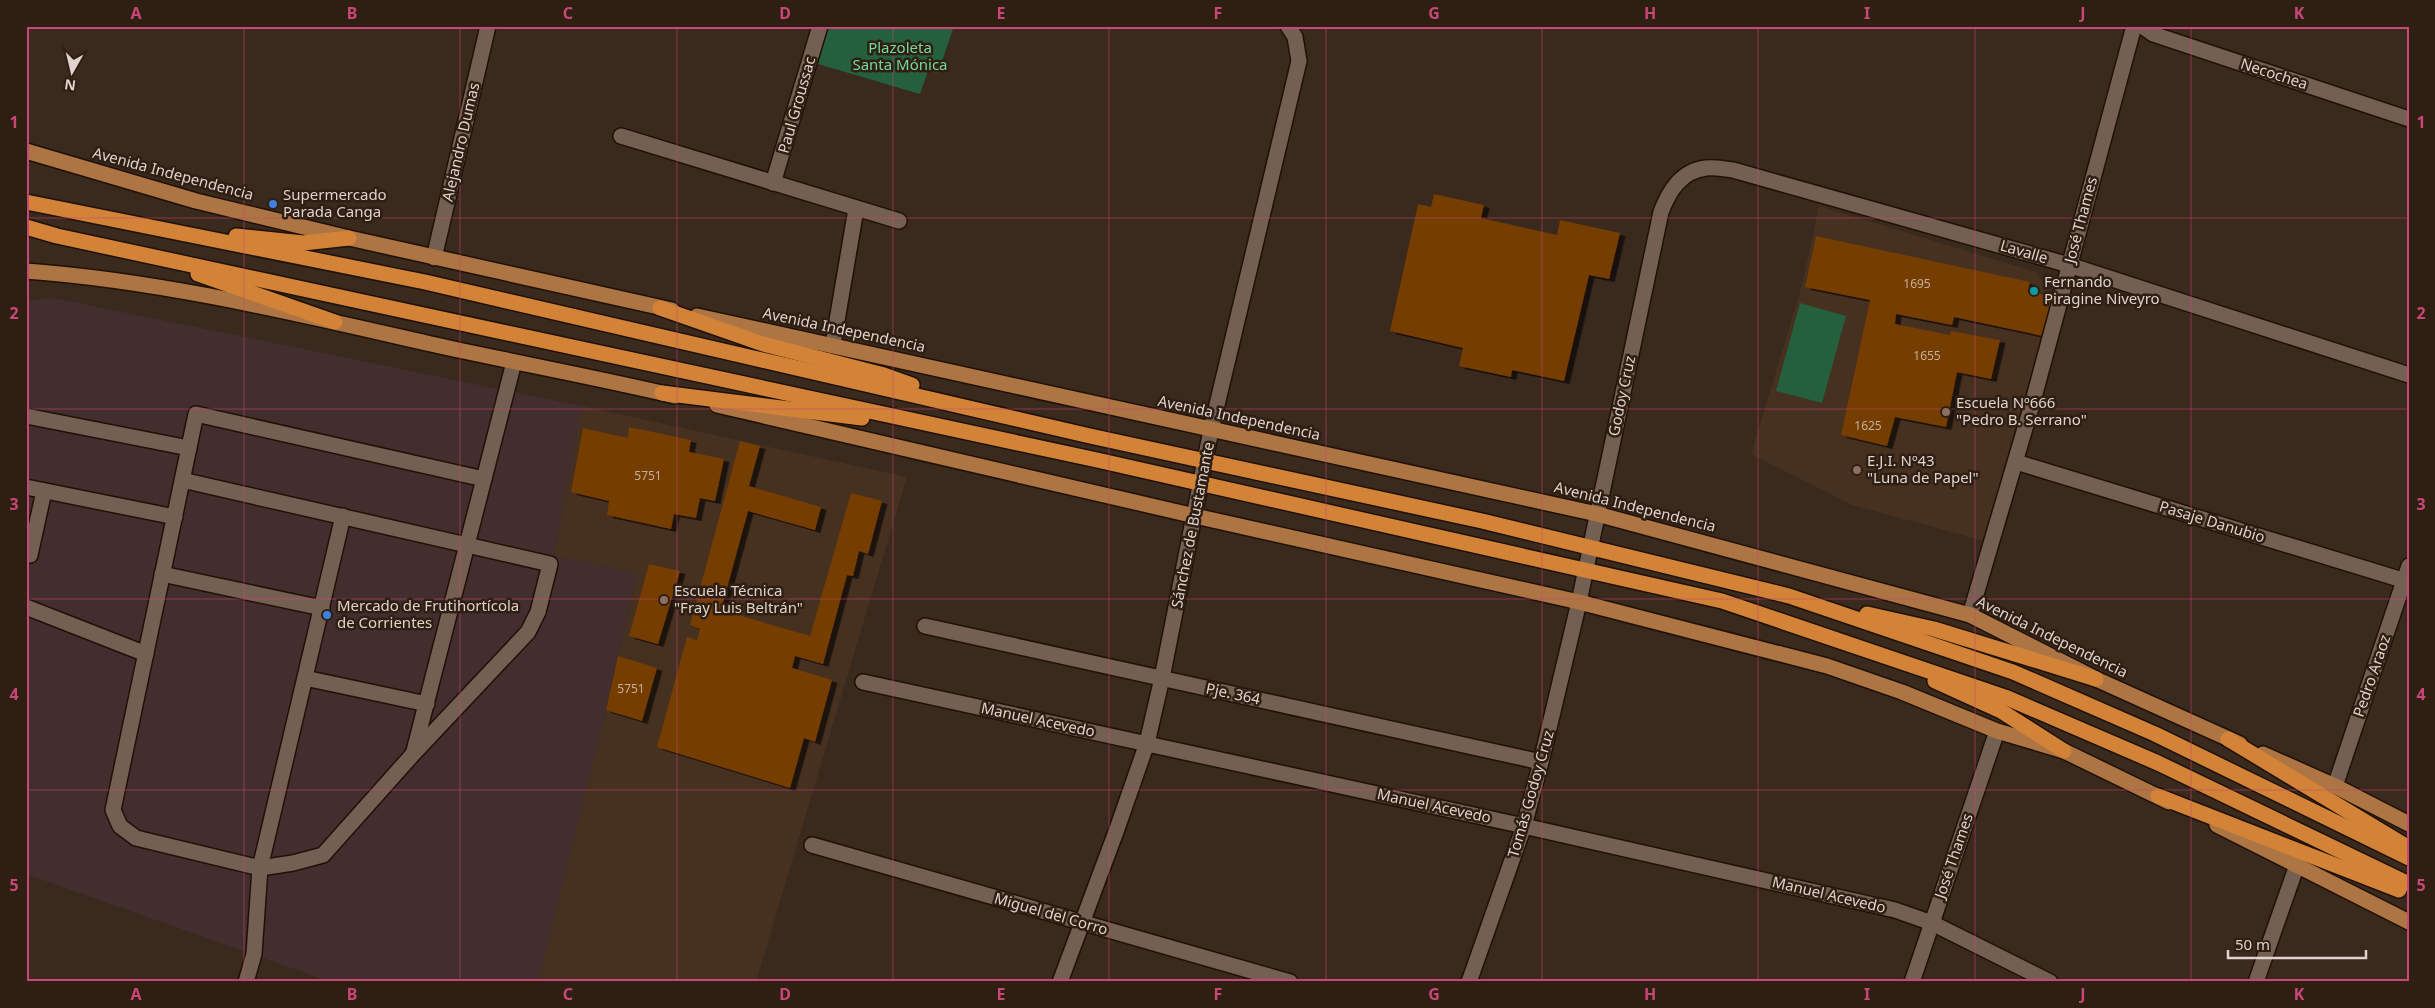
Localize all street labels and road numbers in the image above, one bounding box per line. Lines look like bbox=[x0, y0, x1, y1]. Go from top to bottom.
street label: Necochea bbox=[2238, 53, 2310, 93]
street label: Paul Groussac bbox=[773, 54, 819, 155]
street label: Alejandro Dumas bbox=[437, 80, 483, 203]
street label: Avenida Independencia bbox=[91, 142, 256, 204]
street label: José Thames bbox=[2058, 174, 2101, 267]
street label: Lavalle bbox=[1998, 235, 2050, 267]
street label: Avenida Independencia bbox=[761, 302, 927, 356]
street label: Godoy Cruz bbox=[1603, 354, 1639, 438]
street label: Avenida Independencia bbox=[1156, 390, 1322, 444]
street label: Sánchez de Bustamante bbox=[1166, 440, 1218, 610]
street label: Avenida Independencia bbox=[1552, 476, 1718, 536]
street label: Pasaje Danubio bbox=[2157, 495, 2268, 547]
street label: Avenida Independencia bbox=[1974, 591, 2131, 681]
street label: Pedro Araoz bbox=[2348, 632, 2394, 719]
street label: Pje. 364 bbox=[1204, 678, 1263, 709]
street label: Manuel Acevedo bbox=[979, 697, 1097, 741]
street label: Tomás Godoy Cruz bbox=[1502, 728, 1558, 860]
street label: Manuel Acevedo bbox=[1375, 783, 1493, 827]
street label: José Thames bbox=[1929, 811, 1977, 903]
street label: Manuel Acevedo bbox=[1770, 871, 1888, 917]
street label: Miguel del Corro bbox=[992, 887, 1110, 939]

